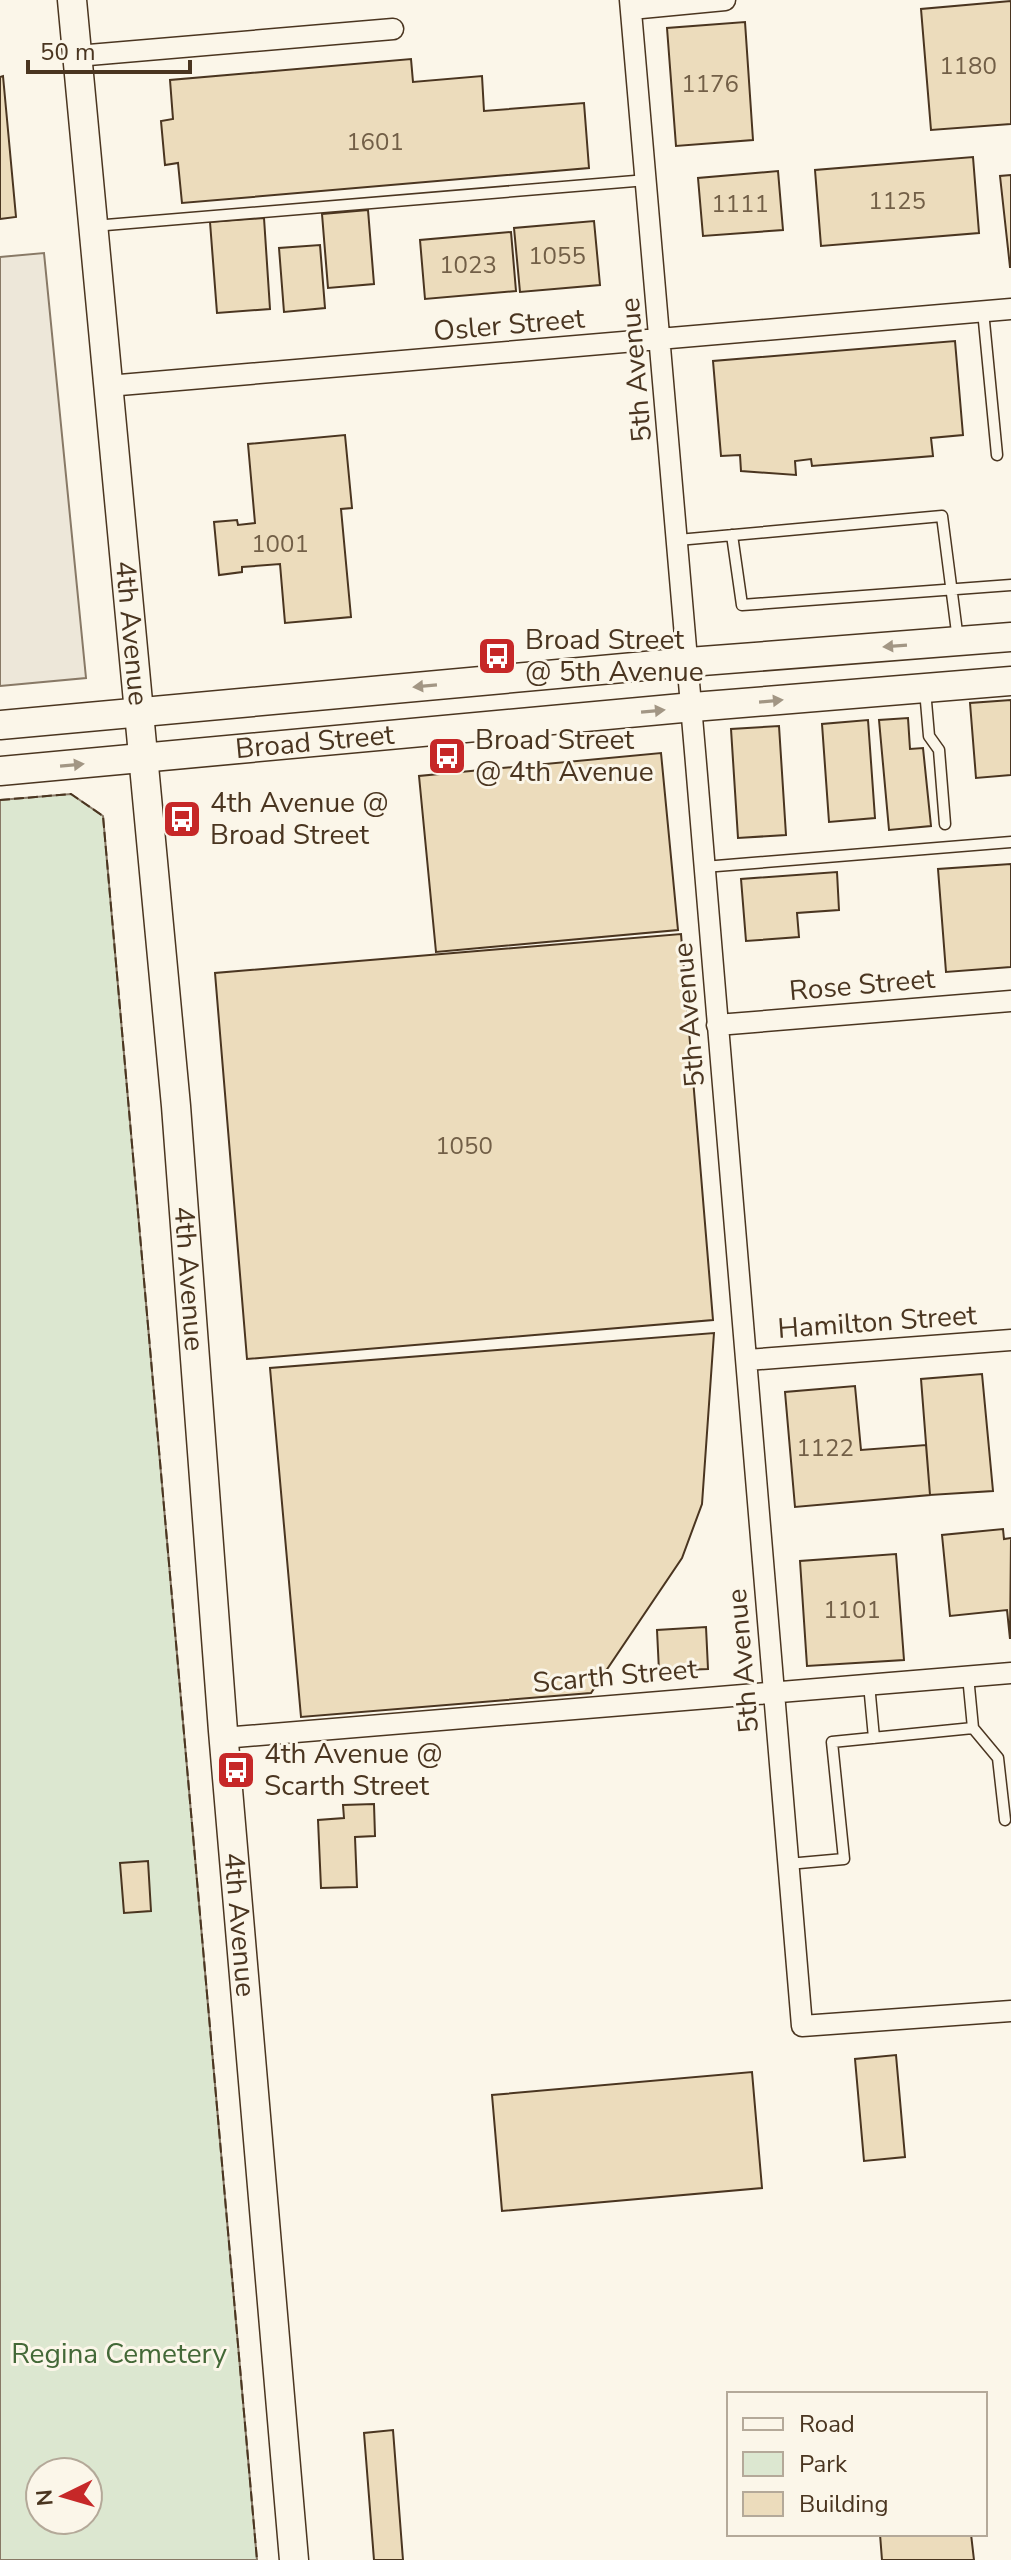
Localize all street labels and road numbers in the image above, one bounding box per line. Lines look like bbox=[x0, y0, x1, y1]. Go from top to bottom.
street label: 5th Avenue bbox=[611, 296, 661, 444]
street label: Osler Street bbox=[432, 299, 586, 351]
street label: 4th Avenue bbox=[106, 559, 157, 707]
street label: Broad Street bbox=[234, 716, 396, 768]
street label: 5th Avenue bbox=[664, 941, 714, 1089]
street label: Rose Street bbox=[788, 960, 937, 1010]
street label: 4th Avenue bbox=[165, 1205, 213, 1352]
street label: Hamilton Street bbox=[776, 1296, 978, 1348]
street label: 5th Avenue bbox=[718, 1587, 768, 1735]
street label: Scarth Street bbox=[531, 1650, 699, 1702]
street label: 4th Avenue bbox=[214, 1851, 265, 1999]

